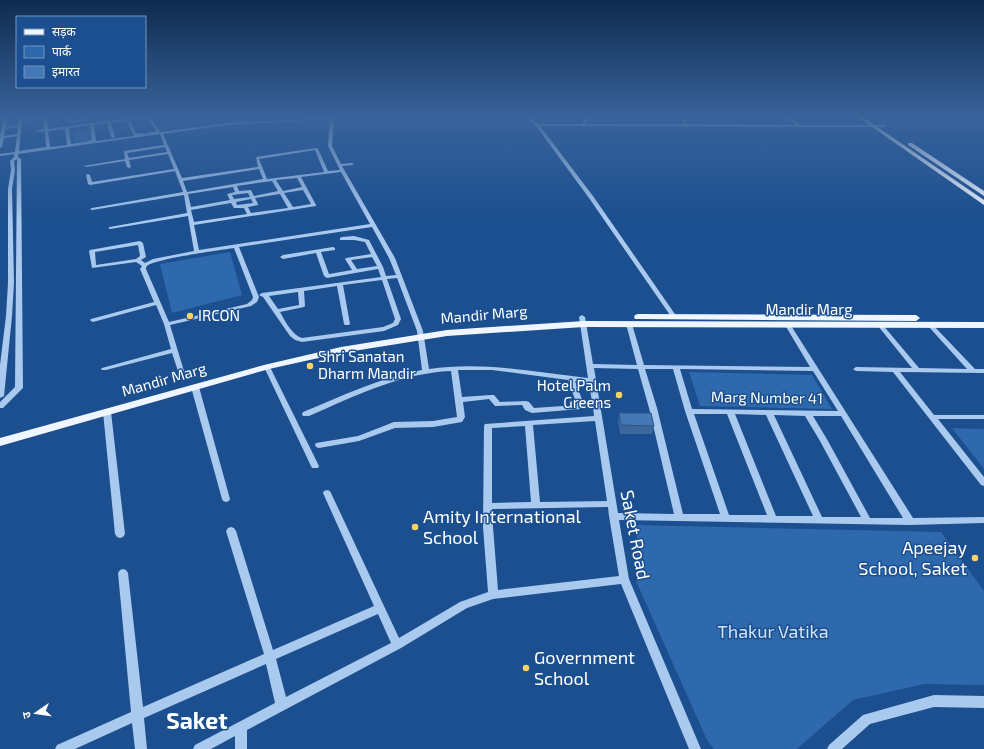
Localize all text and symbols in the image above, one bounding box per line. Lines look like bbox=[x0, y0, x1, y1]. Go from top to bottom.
legend bbox=[16, 16, 146, 88]
text: सड़क bbox=[52, 24, 77, 39]
text: पार्क bbox=[52, 44, 72, 58]
text: इमारत bbox=[52, 64, 81, 79]
street label: Mandir Marg bbox=[765, 300, 853, 318]
street label: Mandir Marg bbox=[440, 301, 529, 327]
place label: IRCON bbox=[198, 306, 240, 324]
marker: IRCON bbox=[185, 311, 195, 321]
place label: Shri Sanatan Dharm Mandir bbox=[318, 347, 416, 382]
street label: Mandir Marg bbox=[119, 358, 209, 400]
marker: Shri Sanatan Dharm Mandir bbox=[305, 361, 315, 371]
place label: Hotel Palm Greens bbox=[537, 376, 611, 411]
street label: Marg Number 41 bbox=[711, 387, 823, 407]
marker: Hotel Palm Greens bbox=[614, 390, 624, 400]
street label: Saket Road bbox=[617, 488, 655, 582]
place label: Amity International School bbox=[423, 505, 582, 548]
marker: Amity International School bbox=[410, 522, 420, 532]
place label: Apeejay School, Saket bbox=[858, 536, 967, 579]
marker: Apeejay School, Saket bbox=[970, 553, 980, 563]
park label: Thakur Vatika bbox=[717, 620, 829, 642]
place label: Government School bbox=[534, 646, 635, 689]
marker: Government School bbox=[521, 663, 531, 673]
north arrow bbox=[16, 693, 56, 733]
district label: Saket bbox=[166, 706, 228, 734]
text: उ bbox=[19, 710, 33, 720]

